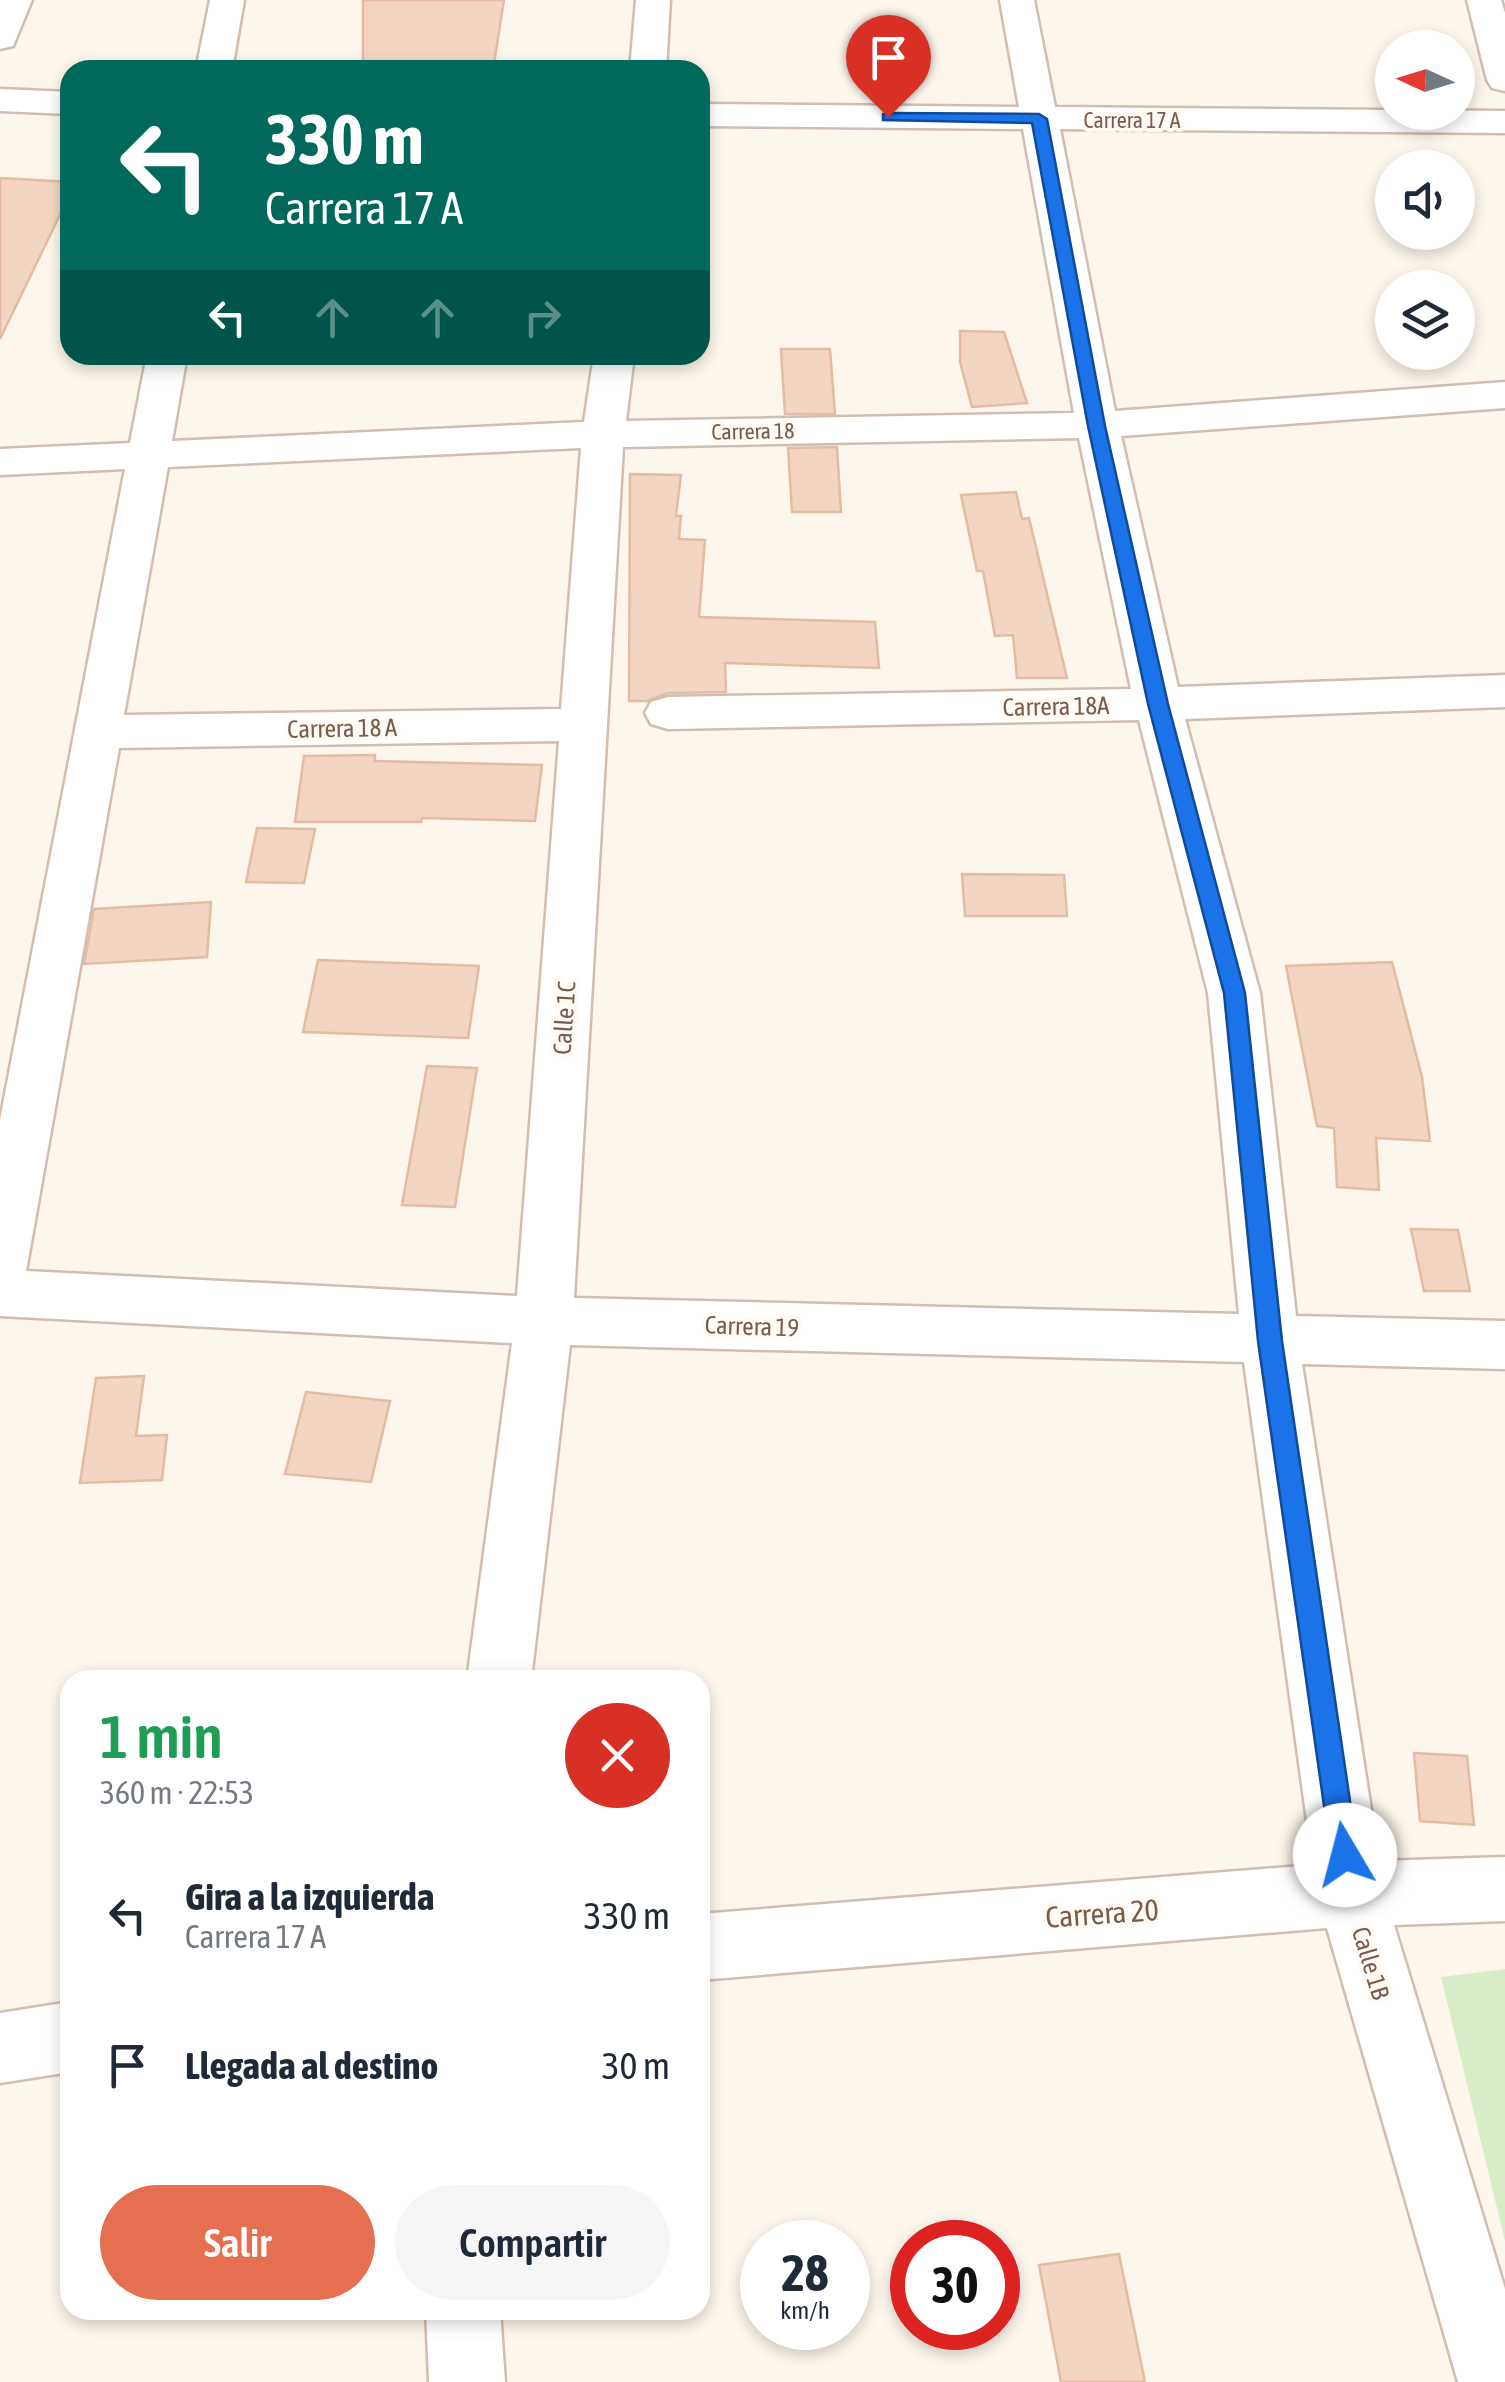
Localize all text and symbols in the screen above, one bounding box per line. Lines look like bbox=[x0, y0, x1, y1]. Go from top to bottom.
pin bbox=[846, 15, 931, 118]
icon: arrive bbox=[861, 30, 916, 85]
north arrow bbox=[1375, 30, 1475, 130]
map controls bbox=[1375, 30, 1475, 370]
text: 330 m bbox=[265, 99, 424, 179]
icon: left bbox=[100, 100, 230, 230]
street label: Carrera 17 A bbox=[1084, 107, 1181, 133]
button: sound bbox=[1375, 150, 1475, 250]
text: Carrera 17 A bbox=[265, 182, 463, 234]
button: layers bbox=[1375, 270, 1475, 370]
icon: left bbox=[200, 290, 255, 345]
icon: ahead bbox=[305, 290, 360, 345]
icon: ahead bbox=[410, 290, 465, 345]
icon: right bbox=[515, 290, 570, 345]
street label: Carrera 18 bbox=[711, 417, 795, 445]
street label: Carrera 18A bbox=[1002, 691, 1110, 721]
street label: Carrera 18 A bbox=[287, 713, 398, 743]
street label: Calle 1C bbox=[547, 980, 581, 1056]
street label: Carrera 19 bbox=[704, 1310, 800, 1342]
text: 1 min bbox=[100, 1702, 223, 1771]
button: close bbox=[565, 1703, 670, 1808]
text: 360 m · 22:53 bbox=[100, 1774, 254, 1811]
position arrow bbox=[1293, 1803, 1397, 1907]
text: Gira a la izquierda bbox=[185, 1875, 434, 1918]
icon: left bbox=[100, 1888, 155, 1943]
street label: Carrera 20 bbox=[1044, 1892, 1160, 1934]
text: 330 m bbox=[584, 1894, 670, 1937]
text: Carrera 17 A bbox=[185, 1918, 326, 1955]
street label: Calle 1B bbox=[1347, 1923, 1395, 2003]
icon: arrive bbox=[100, 2038, 155, 2093]
text: Llegada al destino bbox=[185, 2044, 438, 2087]
text: 30 m bbox=[602, 2044, 670, 2087]
button: Salir bbox=[100, 2185, 375, 2300]
button: Compartir bbox=[395, 2185, 670, 2300]
speed limit sign: 30 bbox=[890, 2220, 1020, 2350]
text: 28 bbox=[781, 2244, 828, 2302]
text: km/h bbox=[780, 2296, 830, 2324]

